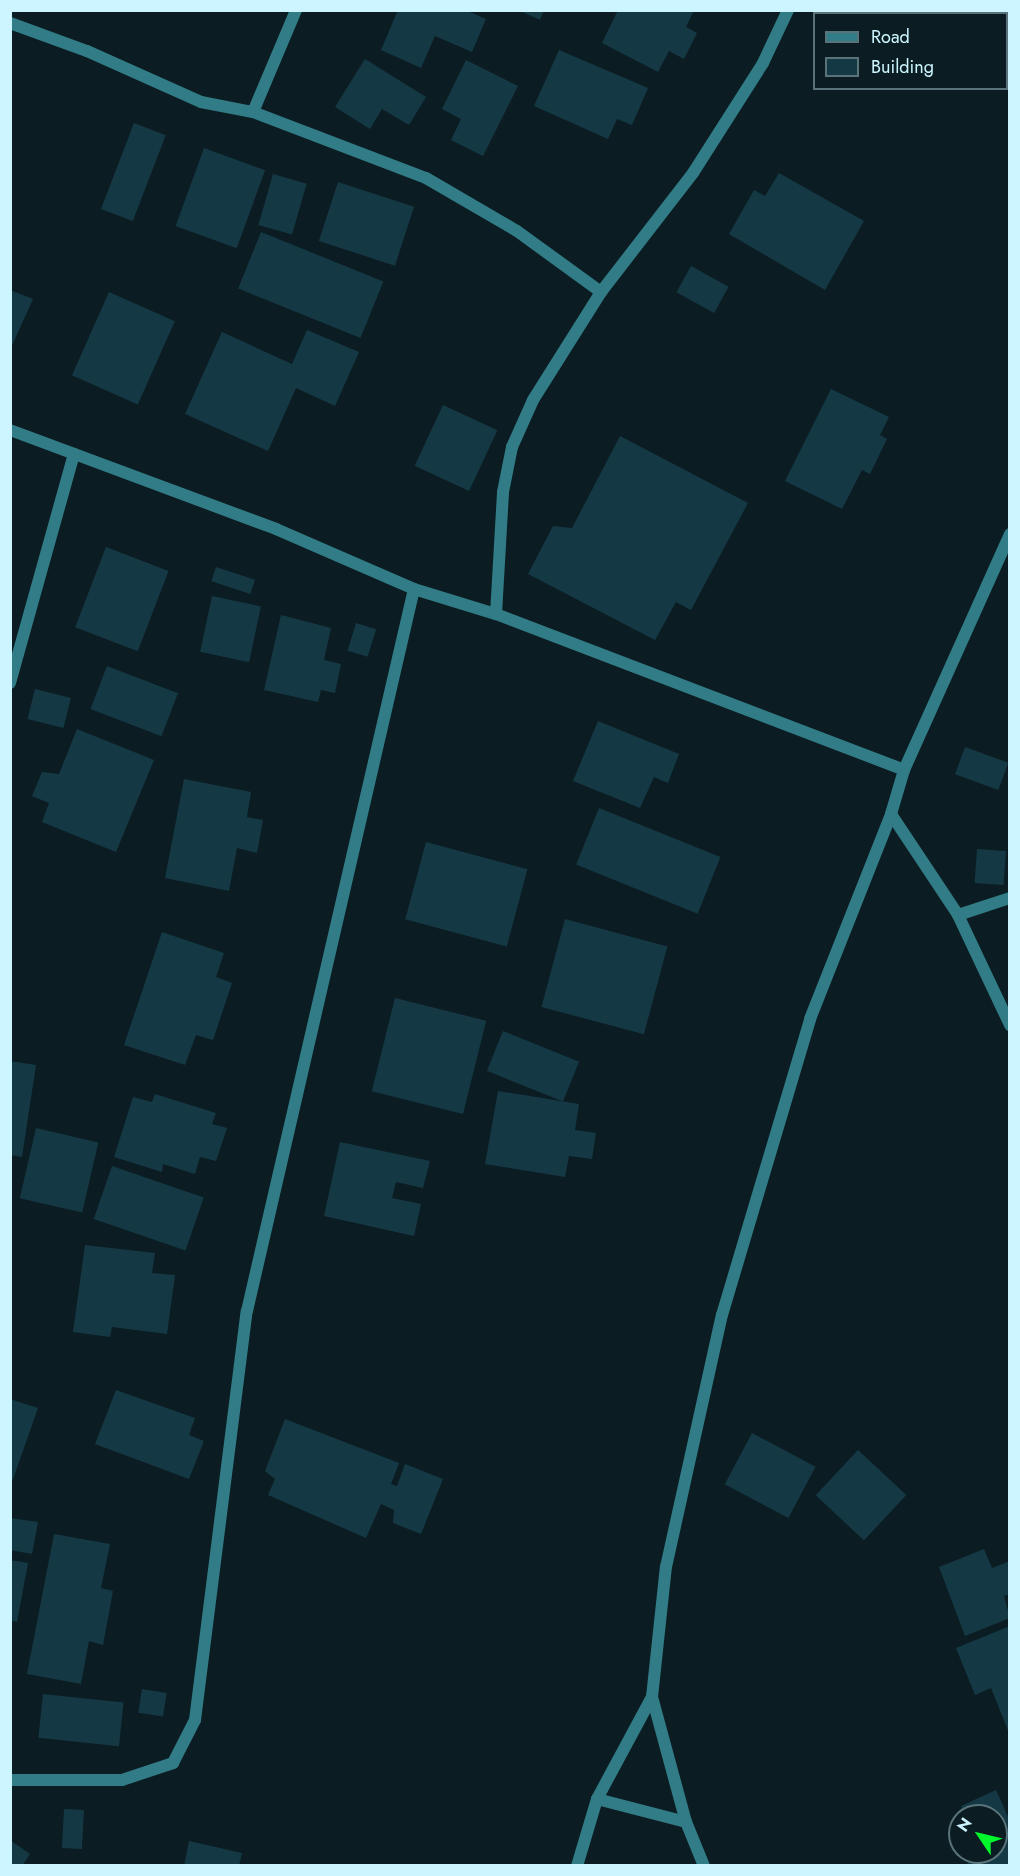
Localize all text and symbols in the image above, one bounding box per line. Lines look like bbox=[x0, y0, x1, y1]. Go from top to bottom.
legend bbox=[813, 12, 1008, 90]
text: Road bbox=[871, 24, 910, 50]
text: Building bbox=[871, 54, 934, 80]
north arrow bbox=[948, 1804, 1008, 1864]
text: N bbox=[951, 1813, 978, 1836]

